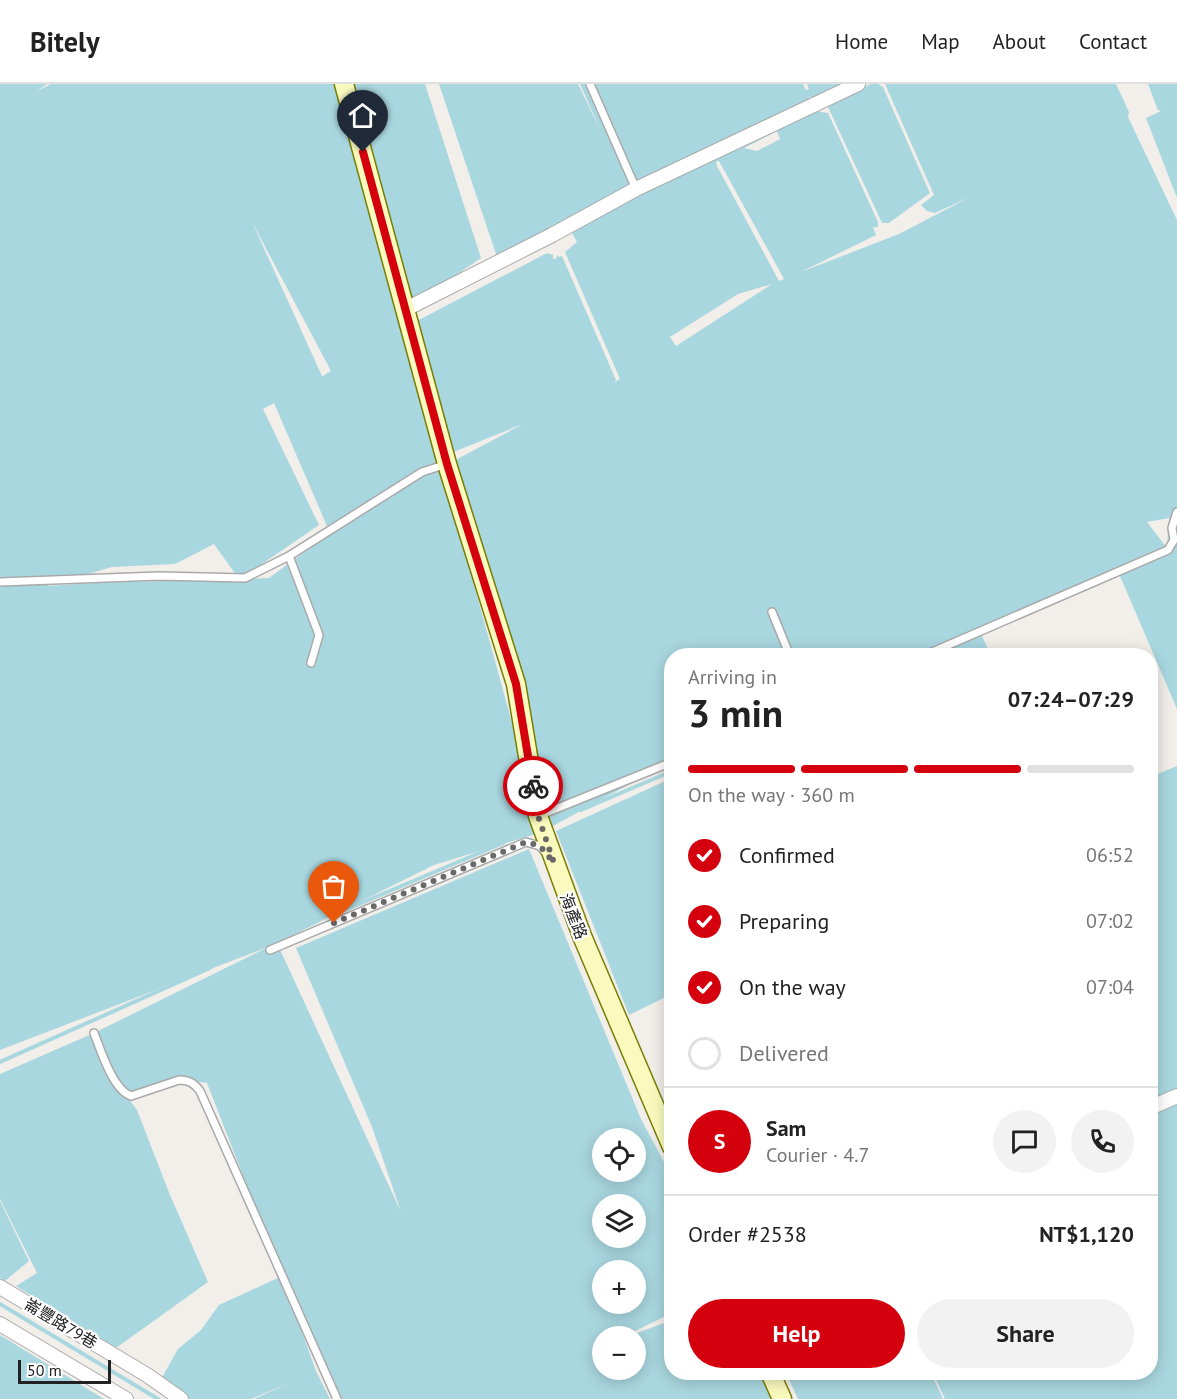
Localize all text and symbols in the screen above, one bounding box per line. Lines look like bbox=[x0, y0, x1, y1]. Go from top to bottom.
text: Bitely bbox=[30, 23, 100, 60]
text: Home bbox=[835, 28, 888, 55]
text: Map bbox=[921, 28, 960, 55]
text: About bbox=[993, 28, 1046, 55]
text: Contact bbox=[1079, 28, 1147, 55]
pin bbox=[337, 90, 388, 152]
icon: home bbox=[346, 99, 379, 132]
text: Arriving in bbox=[688, 664, 777, 690]
text: 07:24–07:29 bbox=[1008, 685, 1134, 713]
text: 3 min bbox=[688, 687, 783, 738]
courier bbox=[503, 756, 563, 816]
icon: bike bbox=[517, 770, 550, 803]
text: On the way · 360 m bbox=[688, 782, 855, 808]
icon: check bbox=[688, 839, 721, 872]
text: Confirmed bbox=[739, 841, 835, 869]
text: 06:52 bbox=[1086, 842, 1134, 868]
pin bbox=[308, 861, 359, 923]
icon: bag bbox=[317, 870, 350, 903]
street label: 海產路 bbox=[556, 890, 592, 942]
icon: check bbox=[688, 905, 721, 938]
text: Preparing bbox=[739, 907, 829, 935]
text: 07:02 bbox=[1086, 908, 1134, 934]
icon: check bbox=[688, 971, 721, 1004]
text: On the way bbox=[739, 973, 846, 1001]
text: 07:04 bbox=[1086, 974, 1134, 1000]
text: Delivered bbox=[739, 1039, 829, 1067]
button: chat bbox=[993, 1110, 1056, 1173]
button: phone bbox=[1071, 1110, 1134, 1173]
text: Sam bbox=[766, 1114, 806, 1142]
text: S bbox=[714, 1127, 725, 1155]
map controls bbox=[592, 1128, 646, 1380]
button: locate bbox=[592, 1128, 646, 1182]
text: Courier · 4.7 bbox=[766, 1142, 869, 1168]
button: layers bbox=[592, 1194, 646, 1248]
text: Order #2538 bbox=[688, 1220, 807, 1248]
text: NT$1,120 bbox=[1039, 1220, 1134, 1248]
button: + bbox=[592, 1260, 646, 1314]
street label: 崙豐路79巷 bbox=[21, 1293, 101, 1353]
button: Help bbox=[688, 1299, 905, 1368]
button: Share bbox=[917, 1299, 1134, 1368]
button: − bbox=[592, 1326, 646, 1380]
scale bar bbox=[18, 1357, 111, 1384]
text: 50 m bbox=[27, 1360, 62, 1380]

